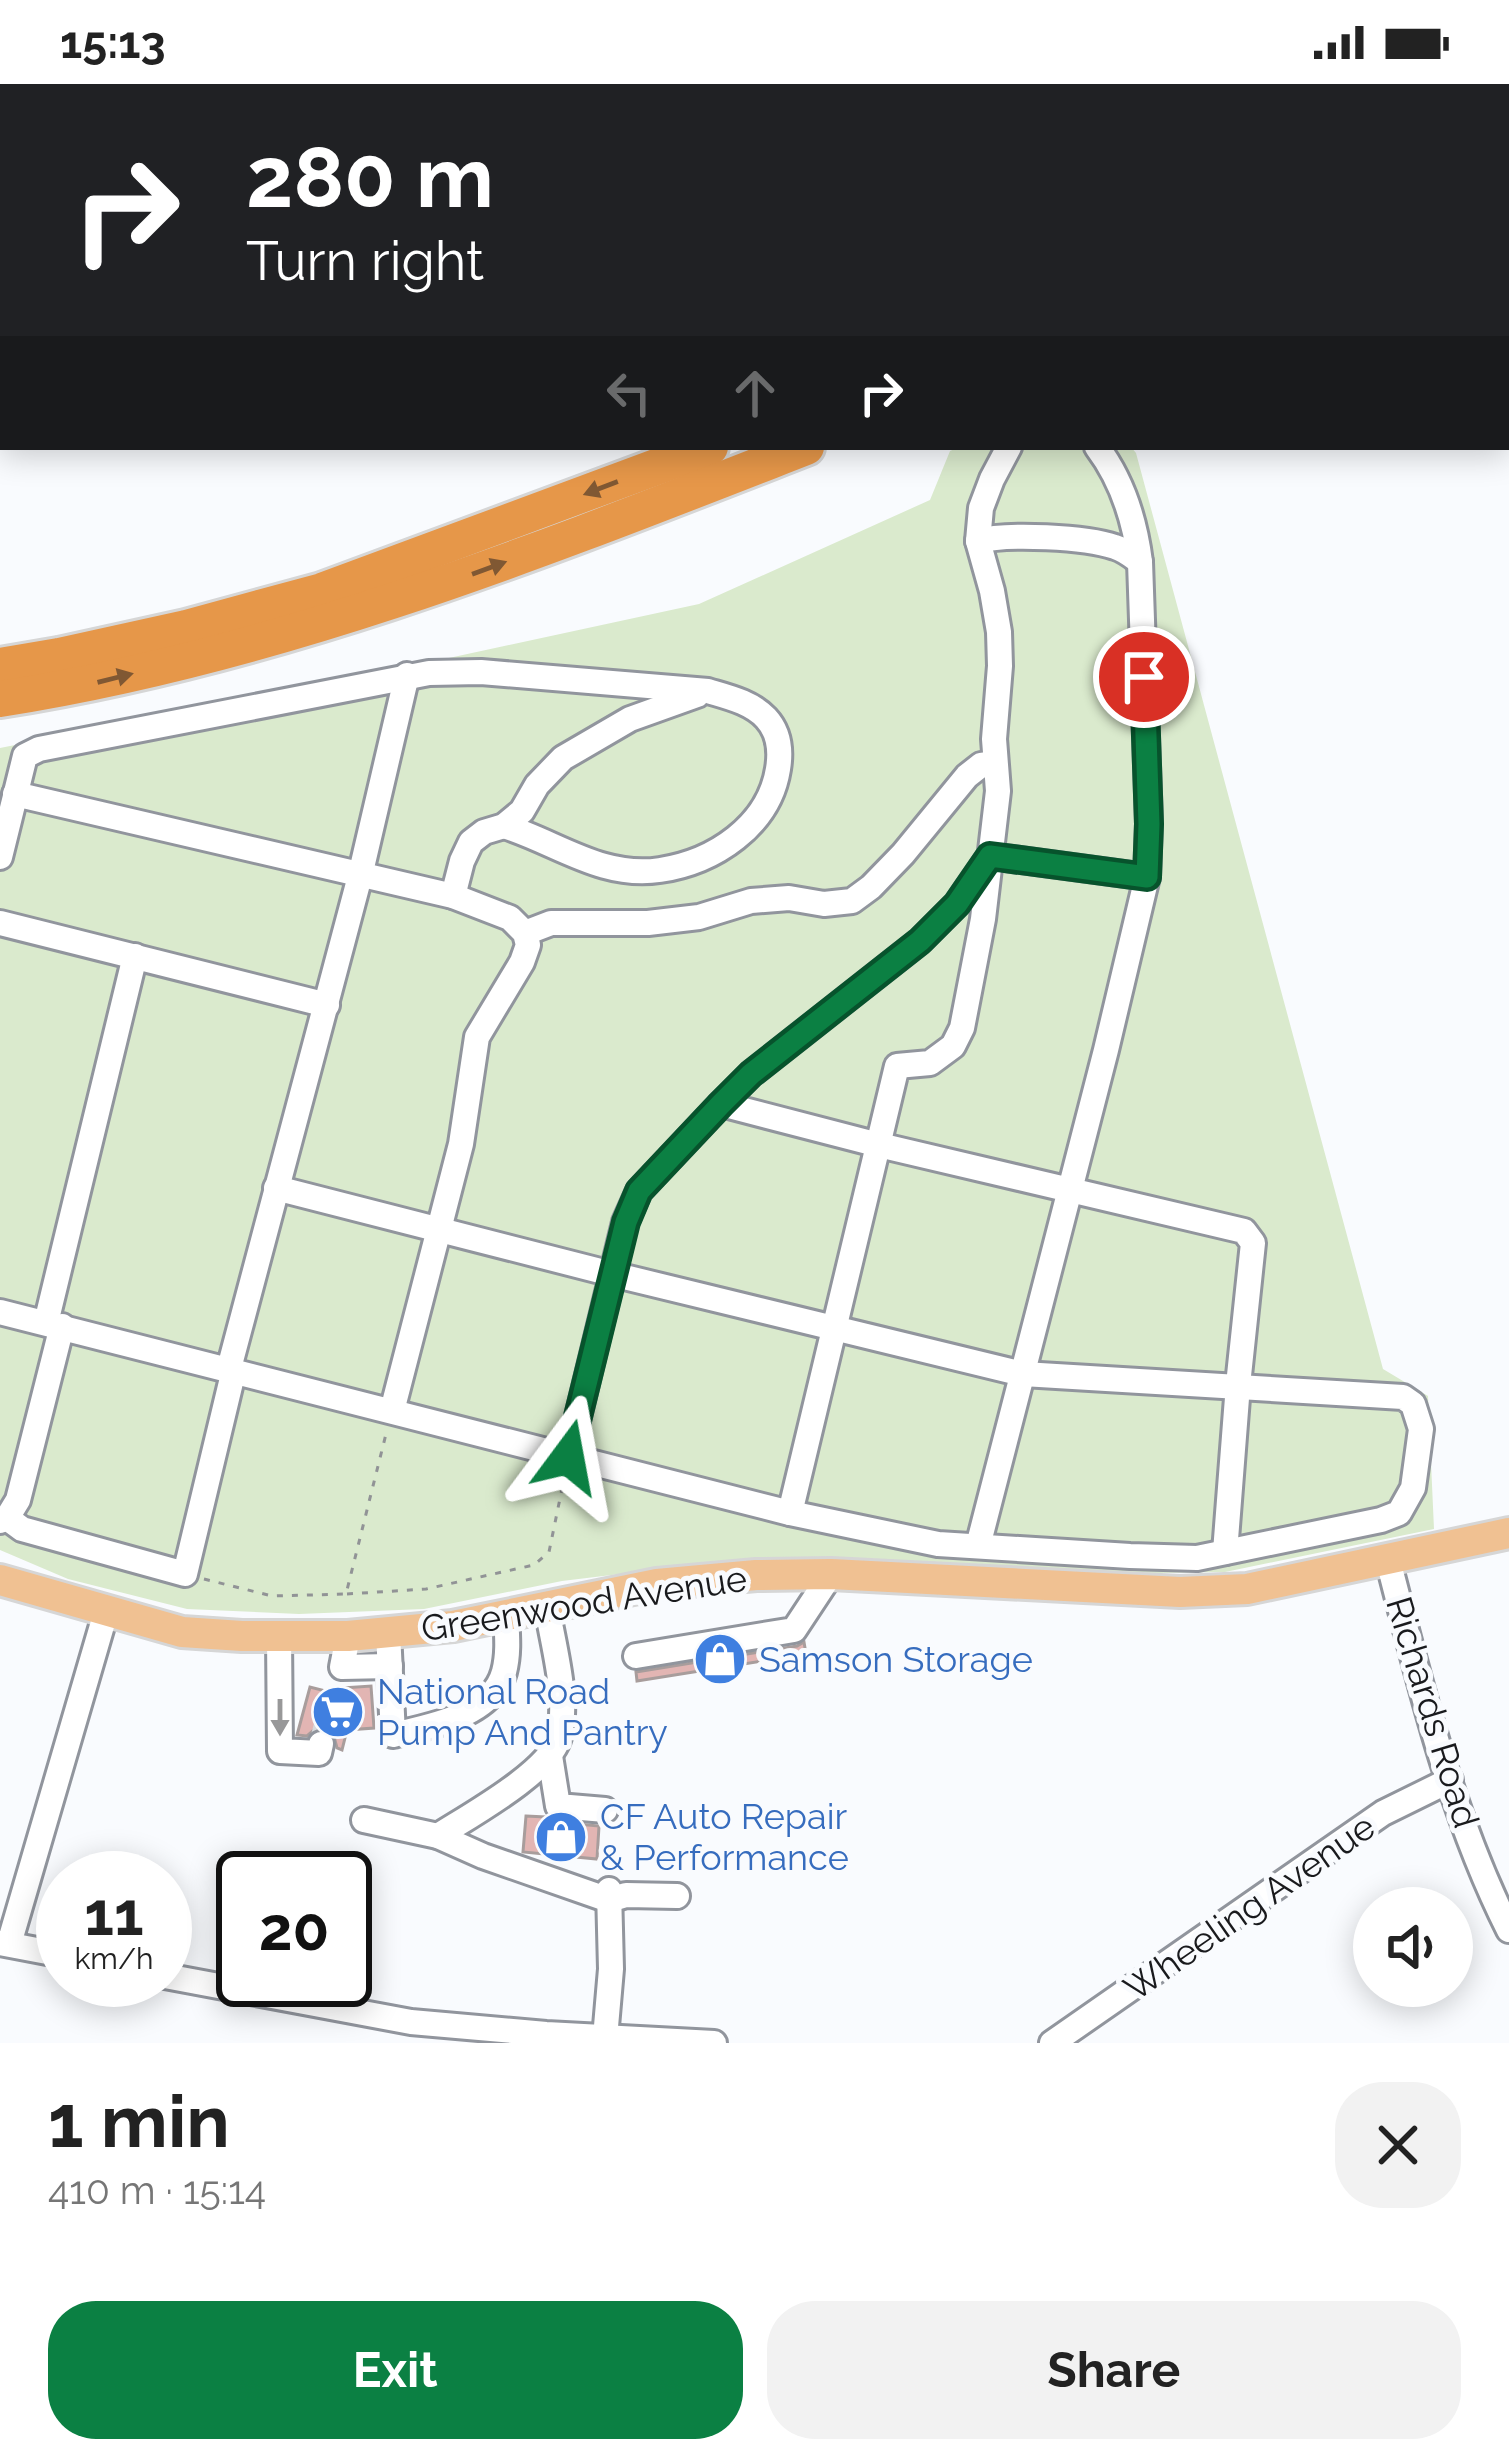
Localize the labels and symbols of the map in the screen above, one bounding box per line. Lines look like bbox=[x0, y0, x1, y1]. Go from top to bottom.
one-way arrow bbox=[583, 480, 619, 499]
one-way arrow bbox=[471, 558, 507, 577]
pin bbox=[1093, 626, 1195, 728]
one-way arrow bbox=[97, 668, 134, 687]
position arrow bbox=[505, 1394, 631, 1520]
street label: Greenwood Avenue bbox=[418, 1557, 750, 1649]
street label: Richards Road bbox=[1378, 1592, 1488, 1832]
shop icon: Samson Storage bbox=[692, 1631, 748, 1687]
place label: Samson Storage bbox=[759, 1638, 1033, 1680]
place label: National Road Pump And Pantry bbox=[377, 1670, 668, 1753]
supermarket icon: National Road Pump And Pantry bbox=[310, 1684, 366, 1740]
one-way arrow bbox=[270, 1699, 290, 1737]
place label: CF Auto Repair & Performance bbox=[600, 1795, 849, 1878]
street label: Wheeling Avenue bbox=[1116, 1805, 1382, 2009]
shop icon: CF Auto Repair & Performance bbox=[533, 1809, 589, 1865]
speed limit sign: 20 bbox=[216, 1851, 372, 2007]

